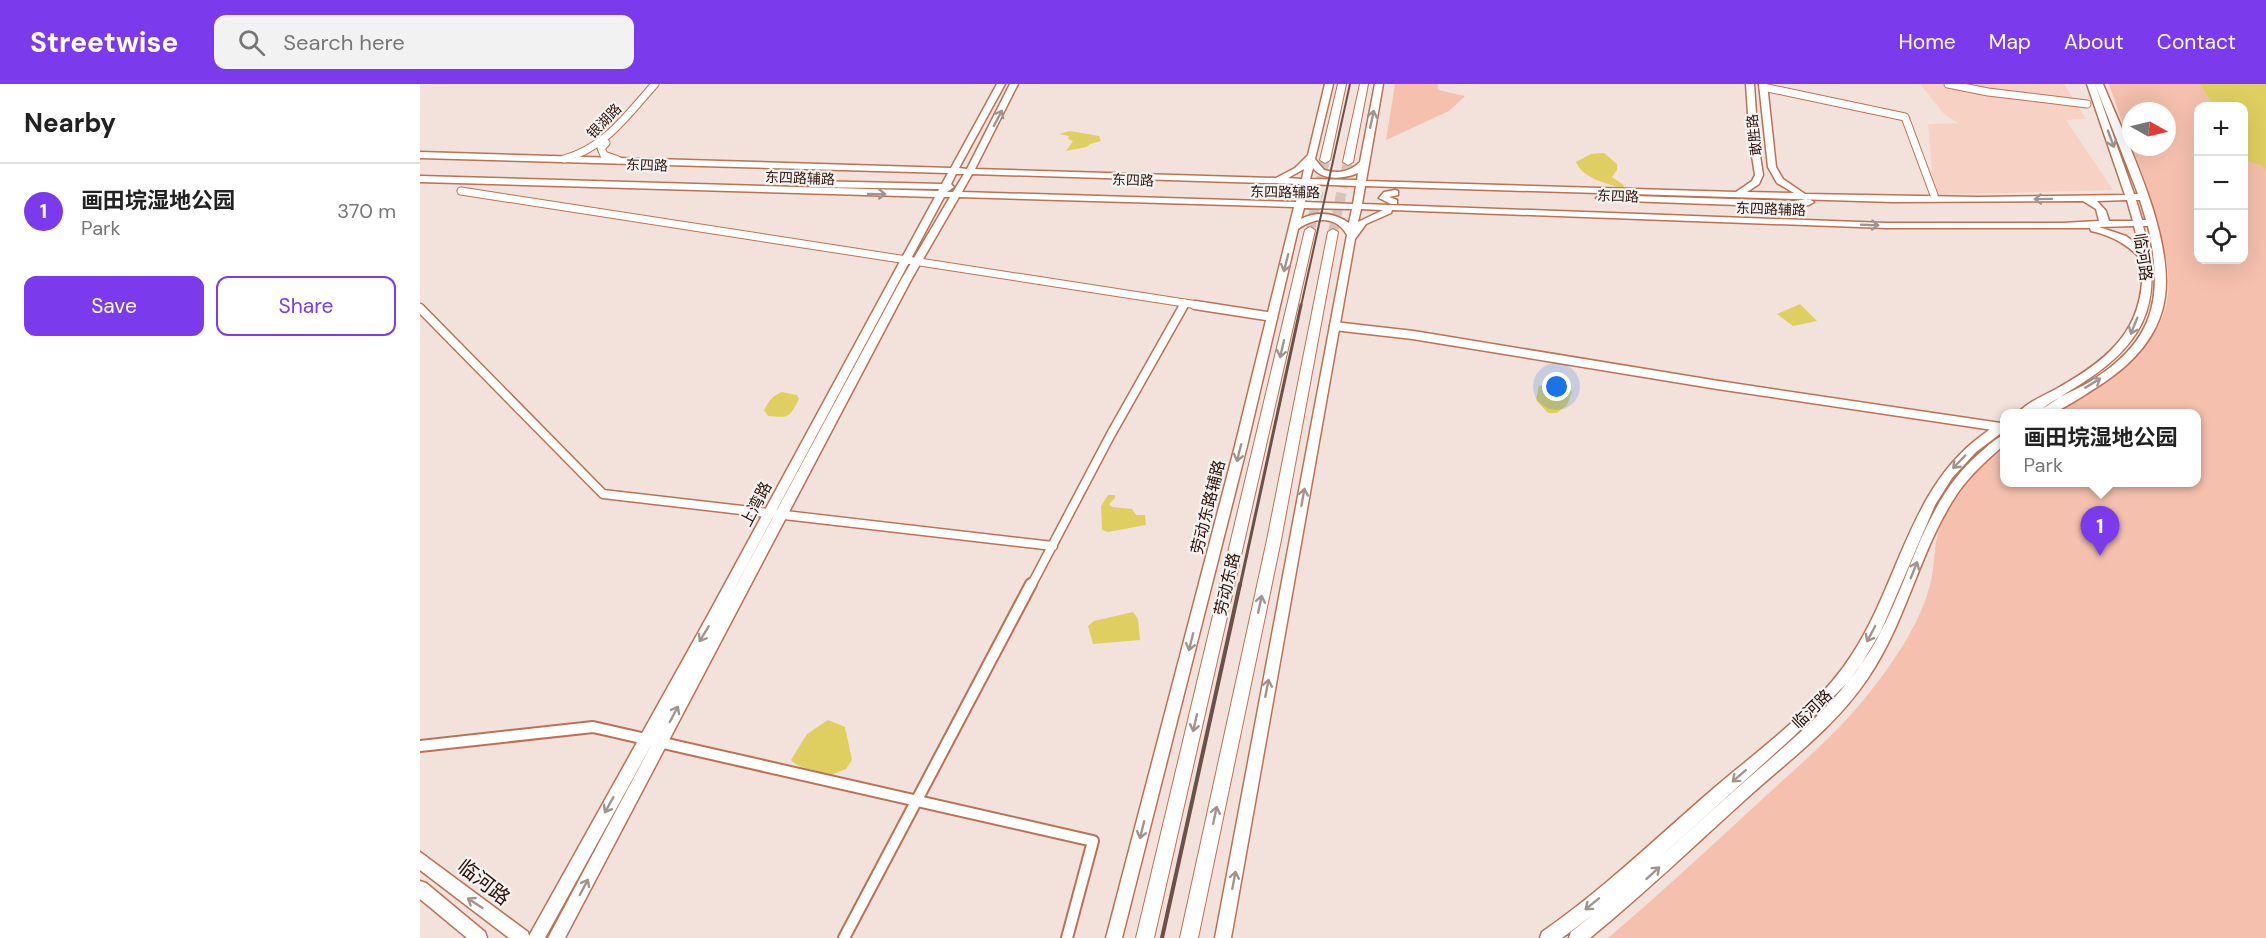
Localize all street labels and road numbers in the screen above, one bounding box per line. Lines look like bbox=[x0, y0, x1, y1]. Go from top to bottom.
street label: 银湖路 bbox=[583, 100, 625, 142]
street label: 敢胜路 bbox=[1743, 113, 1765, 157]
street label: 东四路 bbox=[626, 155, 668, 175]
street label: 东四路辅路 bbox=[765, 168, 835, 188]
street label: 东四路 bbox=[1112, 170, 1154, 190]
street label: 东四路辅路 bbox=[1250, 182, 1320, 202]
street label: 东四路 bbox=[1597, 186, 1639, 206]
street label: 东四路辅路 bbox=[1736, 199, 1806, 219]
street label: 临河路 bbox=[2129, 232, 2157, 282]
street label: 劳动东路辅路 bbox=[1186, 458, 1230, 556]
street label: 上湾路 bbox=[735, 478, 777, 530]
street label: 劳动东路 bbox=[1210, 550, 1244, 618]
street label: 临河路 bbox=[1787, 685, 1837, 733]
street label: 临河路 bbox=[452, 853, 516, 911]

